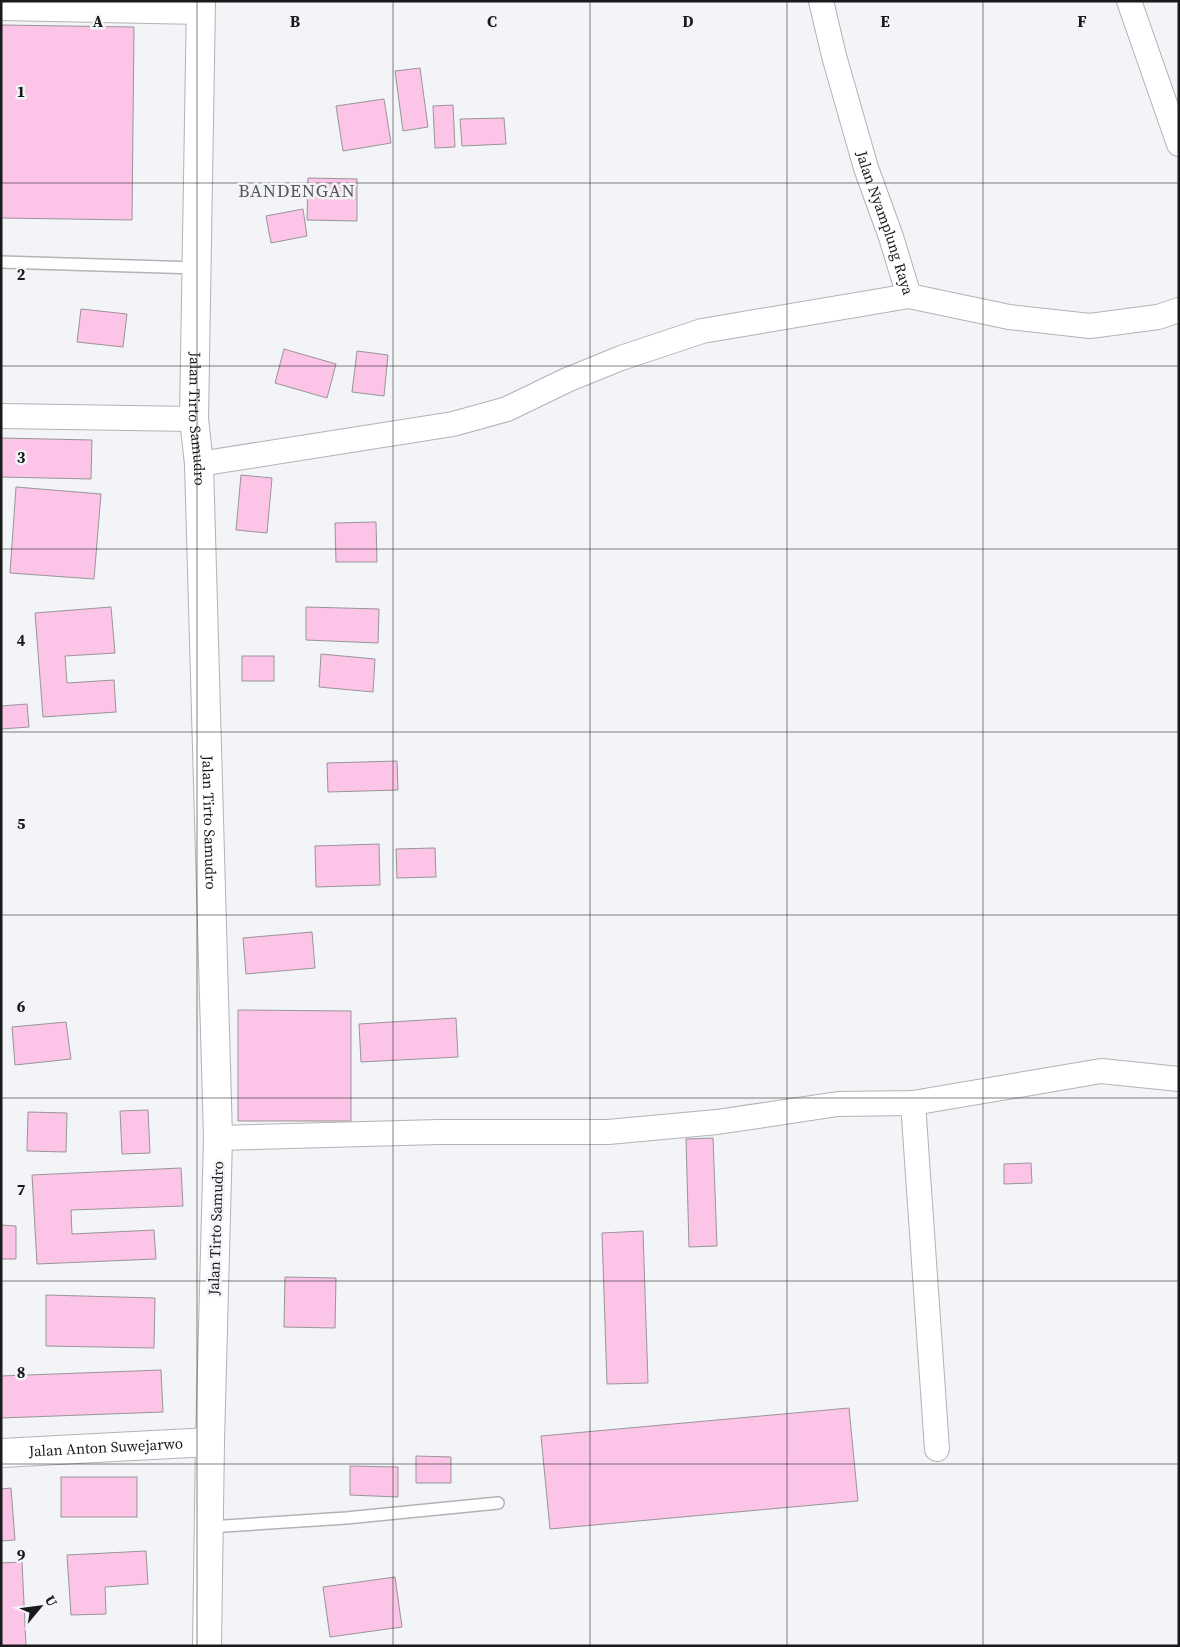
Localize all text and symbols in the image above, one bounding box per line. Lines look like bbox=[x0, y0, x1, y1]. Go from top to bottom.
text: A bbox=[93, 10, 104, 32]
text: B bbox=[290, 10, 301, 32]
text: C bbox=[487, 10, 497, 32]
text: D bbox=[682, 10, 694, 32]
text: E bbox=[880, 10, 890, 32]
text: F bbox=[1077, 10, 1087, 32]
text: 1 bbox=[17, 80, 25, 102]
street label: Jalan Nyamplung Raya bbox=[851, 147, 919, 298]
district label: BANDENGAN bbox=[238, 178, 356, 203]
text: 2 bbox=[17, 263, 26, 285]
street label: Jalan Tirto Samudro bbox=[184, 351, 211, 486]
text: 3 bbox=[17, 446, 26, 468]
text: 4 bbox=[17, 629, 26, 651]
street label: Jalan Tirto Samudro bbox=[197, 754, 222, 890]
text: 5 bbox=[17, 812, 26, 834]
text: 6 bbox=[17, 995, 26, 1017]
street label: Jalan Tirto Samudro bbox=[203, 1161, 228, 1296]
text: 7 bbox=[17, 1178, 26, 1200]
text: 8 bbox=[17, 1361, 25, 1383]
street label: Jalan Anton Suwejarwo bbox=[27, 1432, 184, 1462]
text: 9 bbox=[17, 1544, 26, 1566]
north arrow bbox=[15, 1582, 65, 1632]
text: U bbox=[40, 1591, 63, 1610]

